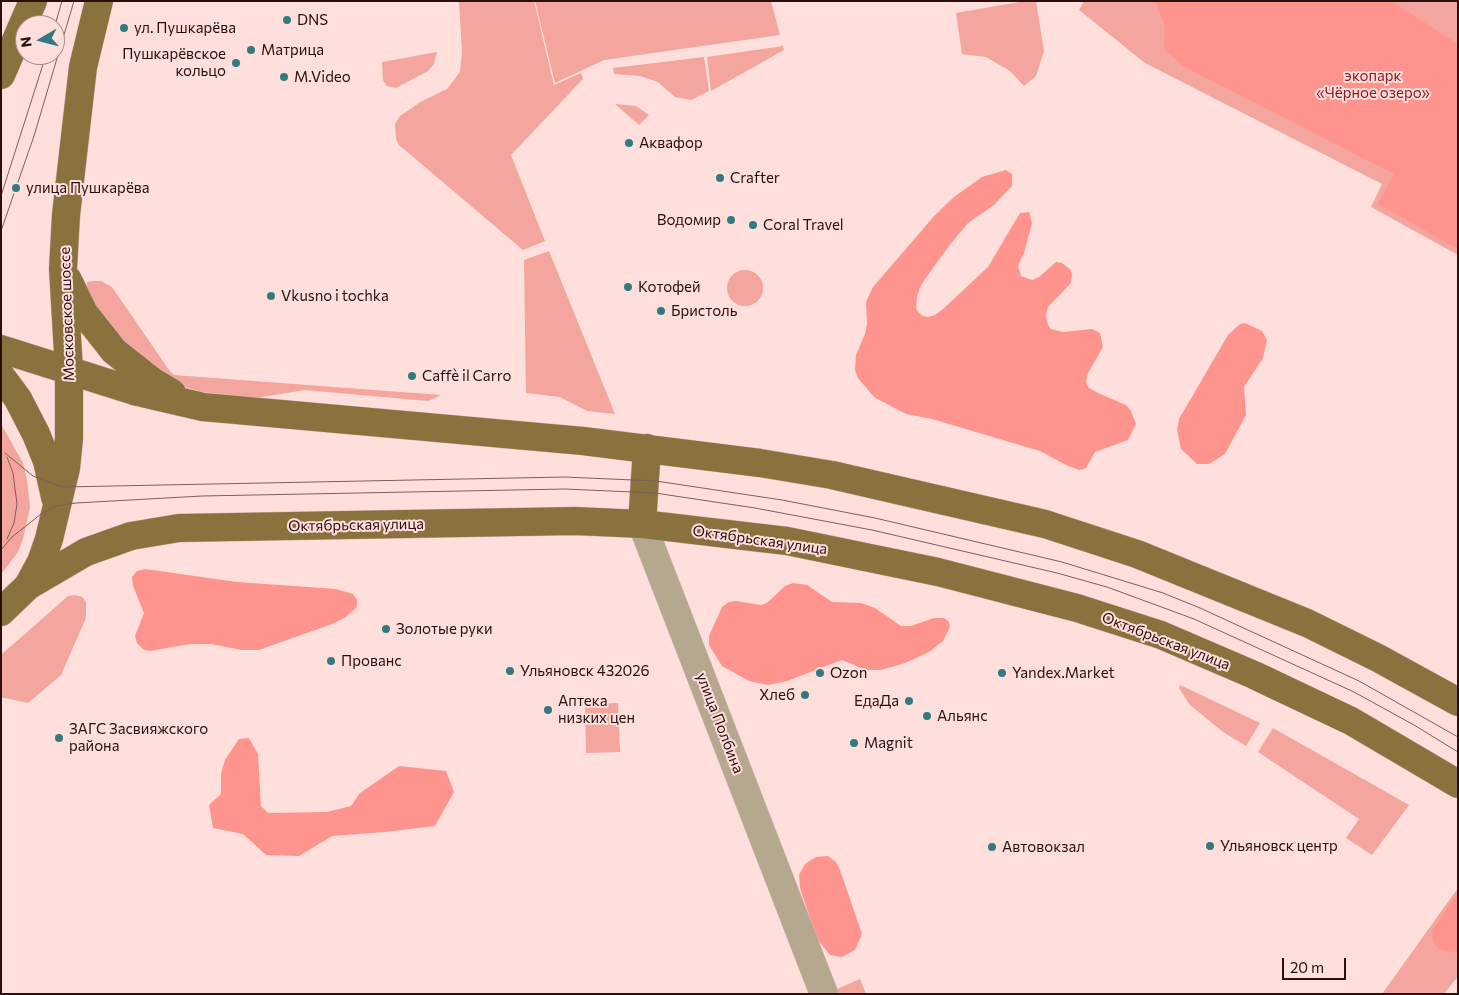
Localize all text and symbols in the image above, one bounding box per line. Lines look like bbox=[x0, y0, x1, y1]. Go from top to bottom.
place label: DNS bbox=[297, 11, 328, 29]
marker: DNS bbox=[281, 14, 293, 26]
north arrow bbox=[15, 15, 65, 65]
place label: ул. Пушкарёва bbox=[134, 19, 236, 37]
marker: ул. Пушкарёва bbox=[118, 22, 130, 34]
text: N bbox=[16, 36, 35, 48]
place label: Матрица bbox=[261, 41, 324, 59]
marker: Матрица bbox=[245, 44, 257, 56]
place label: Пушкарёвское кольцо bbox=[122, 45, 226, 80]
marker: Пушкарёвское кольцо bbox=[230, 57, 242, 69]
park label: экопарк «Чёрное озеро» bbox=[1316, 67, 1430, 102]
place label: M.Video bbox=[294, 68, 351, 86]
marker: M.Video bbox=[278, 71, 290, 83]
place label: Аквафор bbox=[639, 134, 703, 152]
marker: Аквафор bbox=[623, 137, 635, 149]
place label: Crafter bbox=[730, 169, 780, 187]
marker: Crafter bbox=[714, 172, 726, 184]
place label: улица Пушкарёва bbox=[26, 179, 150, 197]
marker: улица Пушкарёва bbox=[10, 182, 22, 194]
place label: Водомир bbox=[657, 211, 721, 229]
marker: Водомир bbox=[725, 214, 737, 226]
place label: Coral Travel bbox=[763, 216, 844, 234]
marker: Coral Travel bbox=[747, 219, 759, 231]
street label: Московское шоссе bbox=[56, 247, 78, 381]
place label: Котофей bbox=[638, 278, 701, 296]
marker: Котофей bbox=[622, 281, 634, 293]
place label: Vkusno i tochka bbox=[281, 287, 389, 305]
marker: Vkusno i tochka bbox=[265, 290, 277, 302]
place label: Бристоль bbox=[671, 302, 737, 320]
marker: Бристоль bbox=[655, 305, 667, 317]
place label: Caffè il Carro bbox=[422, 367, 511, 385]
marker: Caffè il Carro bbox=[406, 370, 418, 382]
street label: Октябрьская улица bbox=[288, 515, 424, 535]
street label: Октябрьская улица bbox=[692, 522, 828, 558]
street label: Октябрьская улица bbox=[1099, 608, 1233, 674]
place label: Золотые руки bbox=[396, 620, 493, 638]
marker: Золотые руки bbox=[380, 623, 392, 635]
place label: Прованс bbox=[341, 652, 402, 670]
marker: Прованс bbox=[325, 655, 337, 667]
place label: Ульяновск 432026 bbox=[520, 662, 650, 680]
place label: Ozon bbox=[830, 664, 867, 682]
place label: Yandex.Market bbox=[1012, 664, 1115, 682]
marker: Ульяновск 432026 bbox=[504, 665, 516, 677]
marker: Ozon bbox=[814, 667, 826, 679]
marker: Yandex.Market bbox=[996, 667, 1008, 679]
street label: улица Полбина bbox=[692, 670, 748, 776]
place label: Хлеб bbox=[759, 686, 795, 704]
marker: Хлеб bbox=[799, 689, 811, 701]
place label: Аптека низких цен bbox=[558, 692, 635, 727]
place label: ЕдаДа bbox=[854, 692, 899, 710]
marker: ЕдаДа bbox=[903, 695, 915, 707]
marker: Аптека низких цен bbox=[542, 704, 554, 716]
place label: Альянс bbox=[937, 707, 988, 725]
marker: Альянс bbox=[921, 710, 933, 722]
place label: ЗАГС Засвияжского района bbox=[69, 720, 208, 755]
marker: ЗАГС Засвияжского района bbox=[53, 732, 65, 744]
place label: Magnit bbox=[864, 734, 913, 752]
marker: Magnit bbox=[848, 737, 860, 749]
place label: Ульяновск центр bbox=[1220, 837, 1338, 855]
place label: Автовокзал bbox=[1002, 838, 1085, 856]
marker: Ульяновск центр bbox=[1204, 840, 1216, 852]
marker: Автовокзал bbox=[986, 841, 998, 853]
scale bar bbox=[1284, 948, 1348, 980]
text: 20 m bbox=[1290, 958, 1324, 976]

